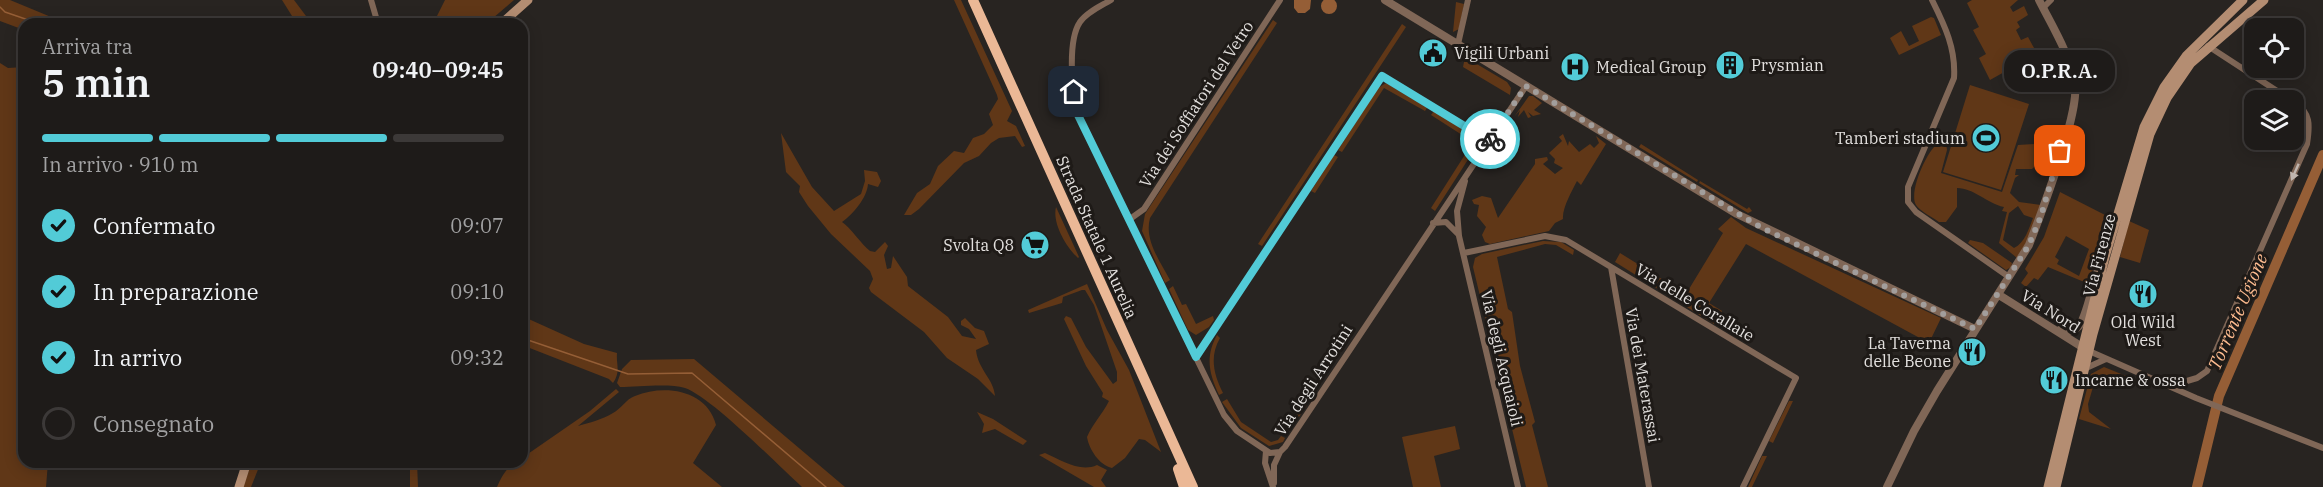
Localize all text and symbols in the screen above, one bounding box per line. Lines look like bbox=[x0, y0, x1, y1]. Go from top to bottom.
street label: Via dei Soffiatori del Vetro bbox=[1135, 17, 1257, 191]
map controls bbox=[2244, 18, 2304, 150]
button: locate bbox=[2244, 18, 2304, 78]
text: Arriva tra bbox=[42, 33, 133, 60]
public building icon: Vigili Urbani bbox=[1417, 37, 1449, 69]
place label: Vigili Urbani bbox=[1454, 43, 1549, 63]
building icon: Prysmian bbox=[1714, 49, 1746, 81]
callout: O.P.R.A. bbox=[2004, 49, 2116, 91]
hospital icon: Medical Group bbox=[1559, 51, 1591, 83]
text: 09:40–09:45 bbox=[372, 55, 504, 84]
place label: Prysmian bbox=[1751, 55, 1824, 75]
text: 5 min bbox=[42, 57, 150, 108]
place label: Medical Group bbox=[1596, 57, 1706, 77]
text: O.P.R.A. bbox=[2021, 57, 2098, 84]
pin bbox=[1048, 66, 1099, 117]
icon: home bbox=[1057, 75, 1090, 108]
button: layers bbox=[2244, 90, 2304, 150]
courier bbox=[1460, 109, 1520, 169]
sports icon: Tamberi stadium bbox=[1970, 122, 2002, 154]
icon: bike bbox=[1474, 123, 1507, 156]
pin bbox=[2034, 125, 2085, 176]
place label: Tamberi stadium bbox=[1835, 128, 1965, 148]
icon: bag bbox=[2043, 134, 2076, 167]
text: In arrivo · 910 m bbox=[42, 151, 199, 178]
street label: Strada Statale 1 Aurelia bbox=[1052, 152, 1142, 322]
one-way arrow bbox=[2289, 163, 2299, 181]
icon: check bbox=[42, 209, 75, 242]
text: Confermato bbox=[93, 211, 215, 240]
street label: Via Firenze bbox=[2078, 211, 2120, 299]
text: 09:07 bbox=[450, 212, 504, 239]
supermarket icon: Svolta Q8 bbox=[1019, 229, 1051, 261]
place label: Svolta Q8 bbox=[943, 235, 1014, 255]
water label: Torrente Ugione bbox=[2203, 250, 2272, 374]
street label: Via delle Corallaie bbox=[1632, 259, 1758, 345]
icon: check bbox=[42, 275, 75, 308]
text: In preparazione bbox=[93, 277, 259, 306]
text: 09:10 bbox=[450, 278, 504, 305]
restaurant icon: Old Wild West bbox=[2127, 278, 2159, 310]
street label: Via Nord bbox=[2018, 285, 2085, 337]
street label: Via degli Acquaioli bbox=[1477, 288, 1527, 428]
street label: Via dei Materassai bbox=[1621, 306, 1665, 444]
place label: Old Wild West bbox=[2111, 312, 2176, 350]
street label: Via degli Arrotini bbox=[1270, 321, 1356, 439]
place label: La Taverna delle Beone bbox=[1864, 333, 1951, 371]
restaurant icon: La Taverna delle Beone bbox=[1956, 336, 1988, 368]
icon: check bbox=[42, 341, 75, 374]
text: In arrivo bbox=[93, 343, 182, 372]
text: 09:32 bbox=[450, 344, 504, 371]
restaurant icon: Incarne & ossa bbox=[2038, 364, 2070, 396]
place label: Incarne & ossa bbox=[2075, 370, 2186, 390]
text: Consegnato bbox=[93, 409, 214, 438]

